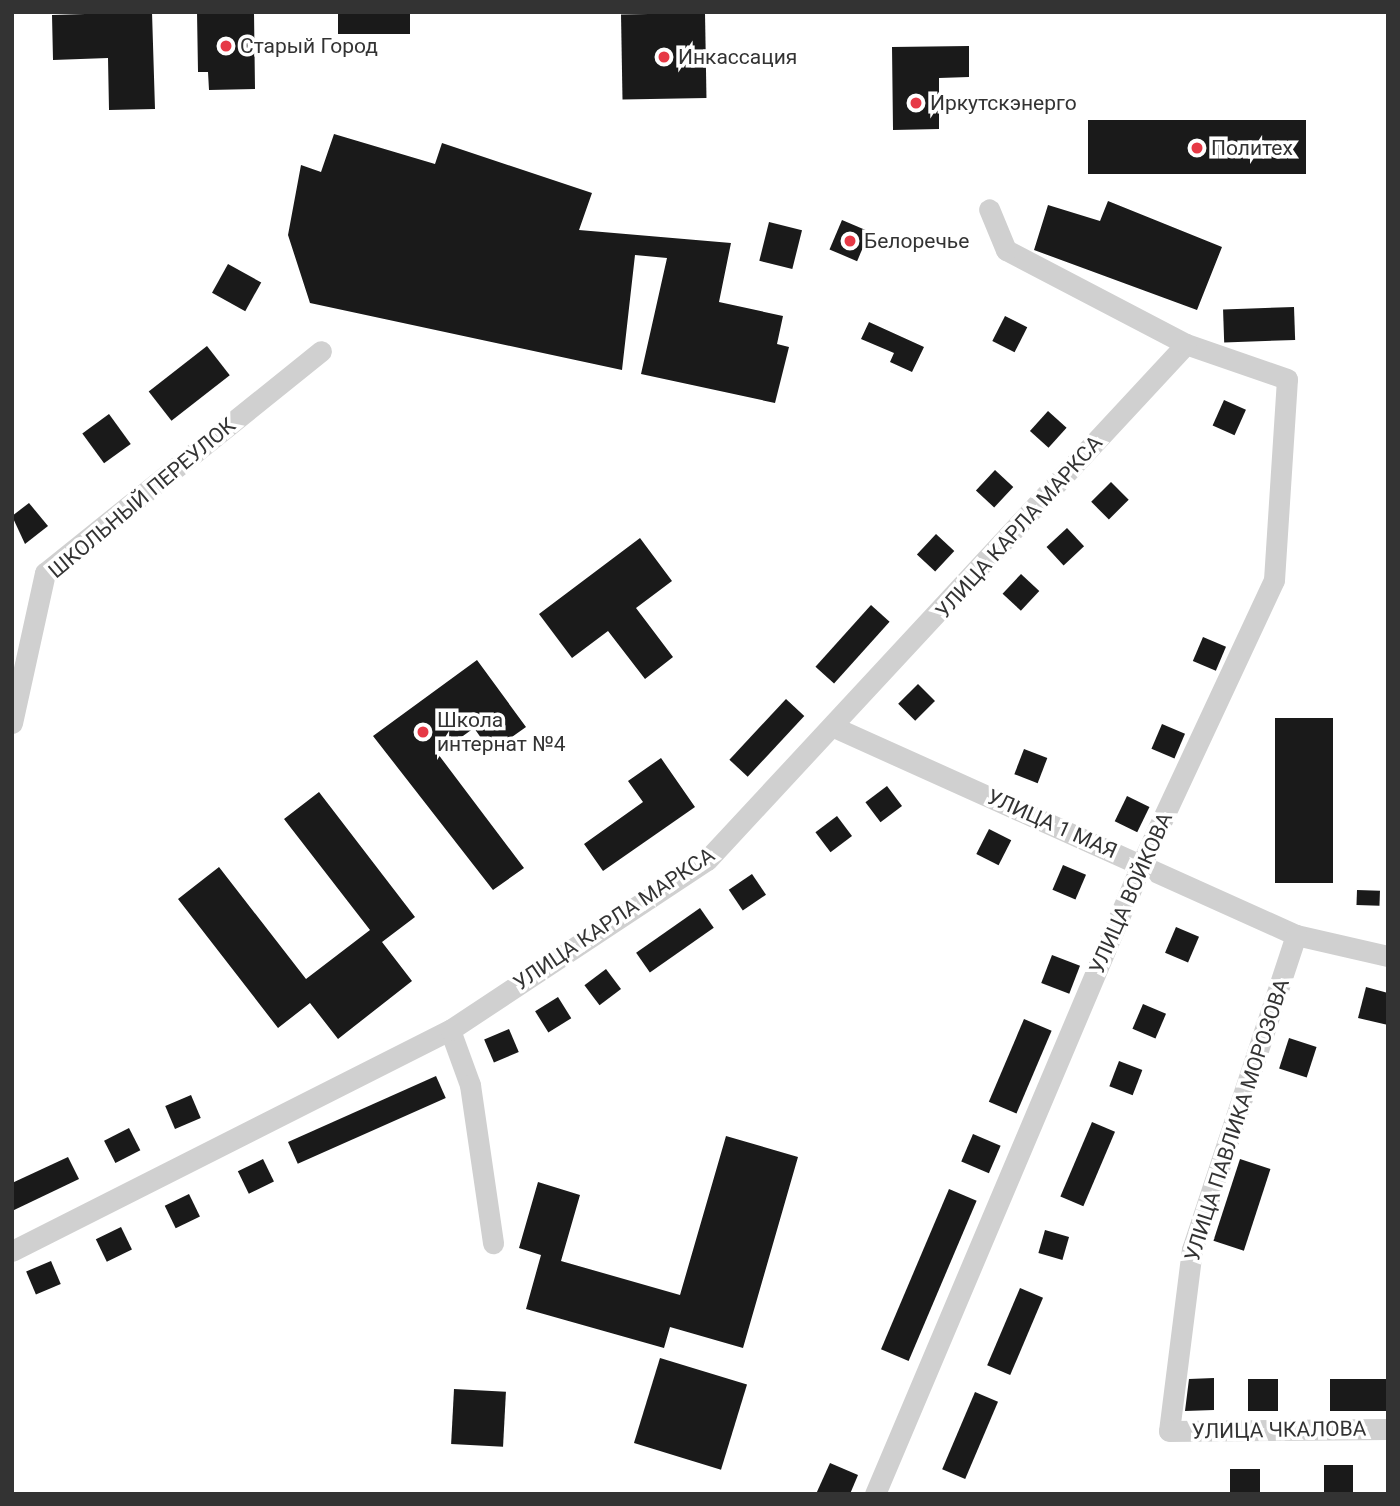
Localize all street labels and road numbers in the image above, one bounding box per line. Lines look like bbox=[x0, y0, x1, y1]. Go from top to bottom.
street label: ШКОЛЬНЫЙ ПЕРЕУЛОК bbox=[44, 412, 240, 584]
street label: УЛИЦА КАРЛА МАРКСА bbox=[930, 431, 1108, 623]
street label: УЛИЦА 1 МАЯ bbox=[983, 784, 1121, 864]
street label: УЛИЦА ВОЙКОВА bbox=[1084, 808, 1178, 978]
street label: УЛИЦА КАРЛА МАРКСА bbox=[509, 842, 719, 996]
street label: УЛИЦА ПАВЛИКА МОРОЗОВА bbox=[1179, 976, 1295, 1264]
street label: УЛИЦА ЧКАЛОВА bbox=[1191, 1416, 1367, 1444]

